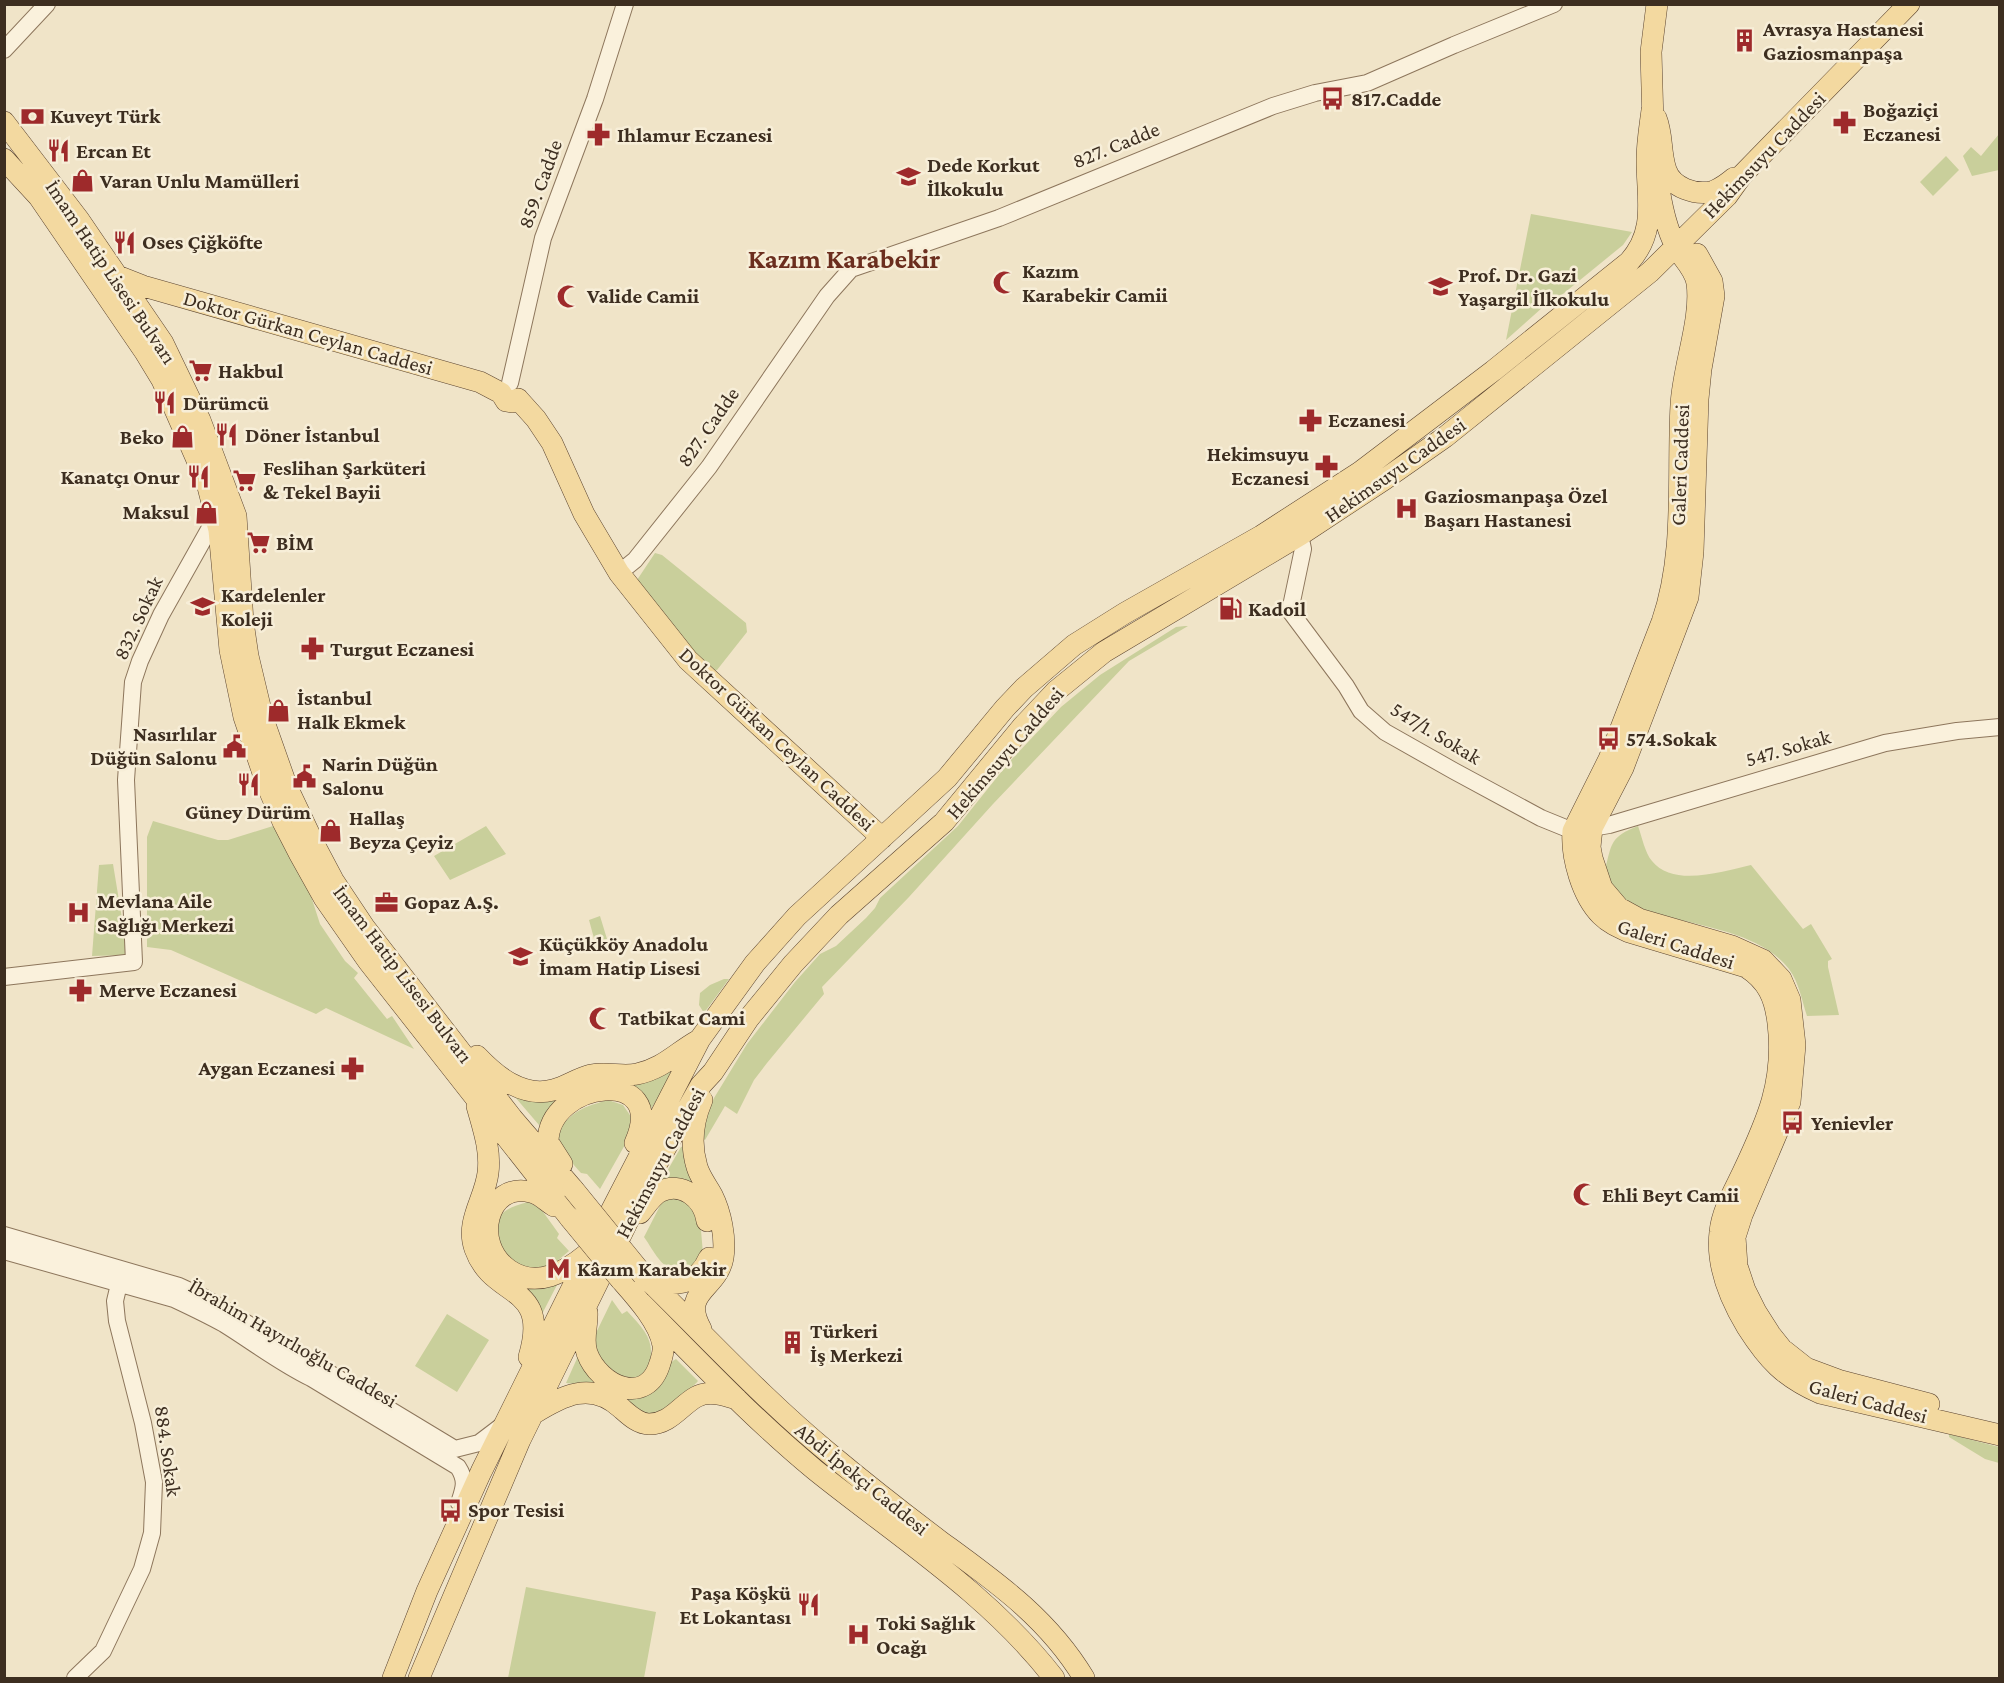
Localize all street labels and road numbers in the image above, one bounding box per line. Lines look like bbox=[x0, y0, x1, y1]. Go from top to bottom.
street label: Hekimsuyu Caddesi bbox=[1697, 86, 1831, 223]
street label: 827. Cadde bbox=[1069, 117, 1163, 173]
street label: 859. Cadde bbox=[513, 136, 567, 232]
street label: İmam Hatip Lisesi Bulvarı bbox=[41, 176, 182, 369]
street label: Doktor Gürkan Ceylan Caddesi bbox=[181, 286, 436, 380]
street label: 827. Cadde bbox=[672, 383, 744, 471]
street label: Galeri Caddesi bbox=[1666, 403, 1694, 526]
street label: Hekimsuyu Caddesi bbox=[1320, 412, 1471, 528]
street label: 832. Sokak bbox=[108, 572, 168, 664]
street label: Doktor Gürkan Ceylan Caddesi bbox=[674, 642, 880, 836]
street label: Hekimsuyu Caddesi bbox=[941, 682, 1069, 824]
street label: 547/1. Sokak bbox=[1386, 697, 1486, 769]
street label: 547. Sokak bbox=[1743, 724, 1833, 772]
street label: İmam Hatip Lisesi Bulvarı bbox=[328, 880, 478, 1068]
street label: Galeri Caddesi bbox=[1614, 914, 1738, 974]
street label: Hekimsuyu Caddesi bbox=[610, 1083, 710, 1242]
street label: İbrahim Hayırlıoğlu Caddesi bbox=[185, 1273, 402, 1413]
street label: Galeri Caddesi bbox=[1806, 1374, 1930, 1428]
street label: 884. Sokak bbox=[150, 1404, 186, 1498]
street label: Abdi İpekçi Caddesi bbox=[790, 1418, 934, 1541]

